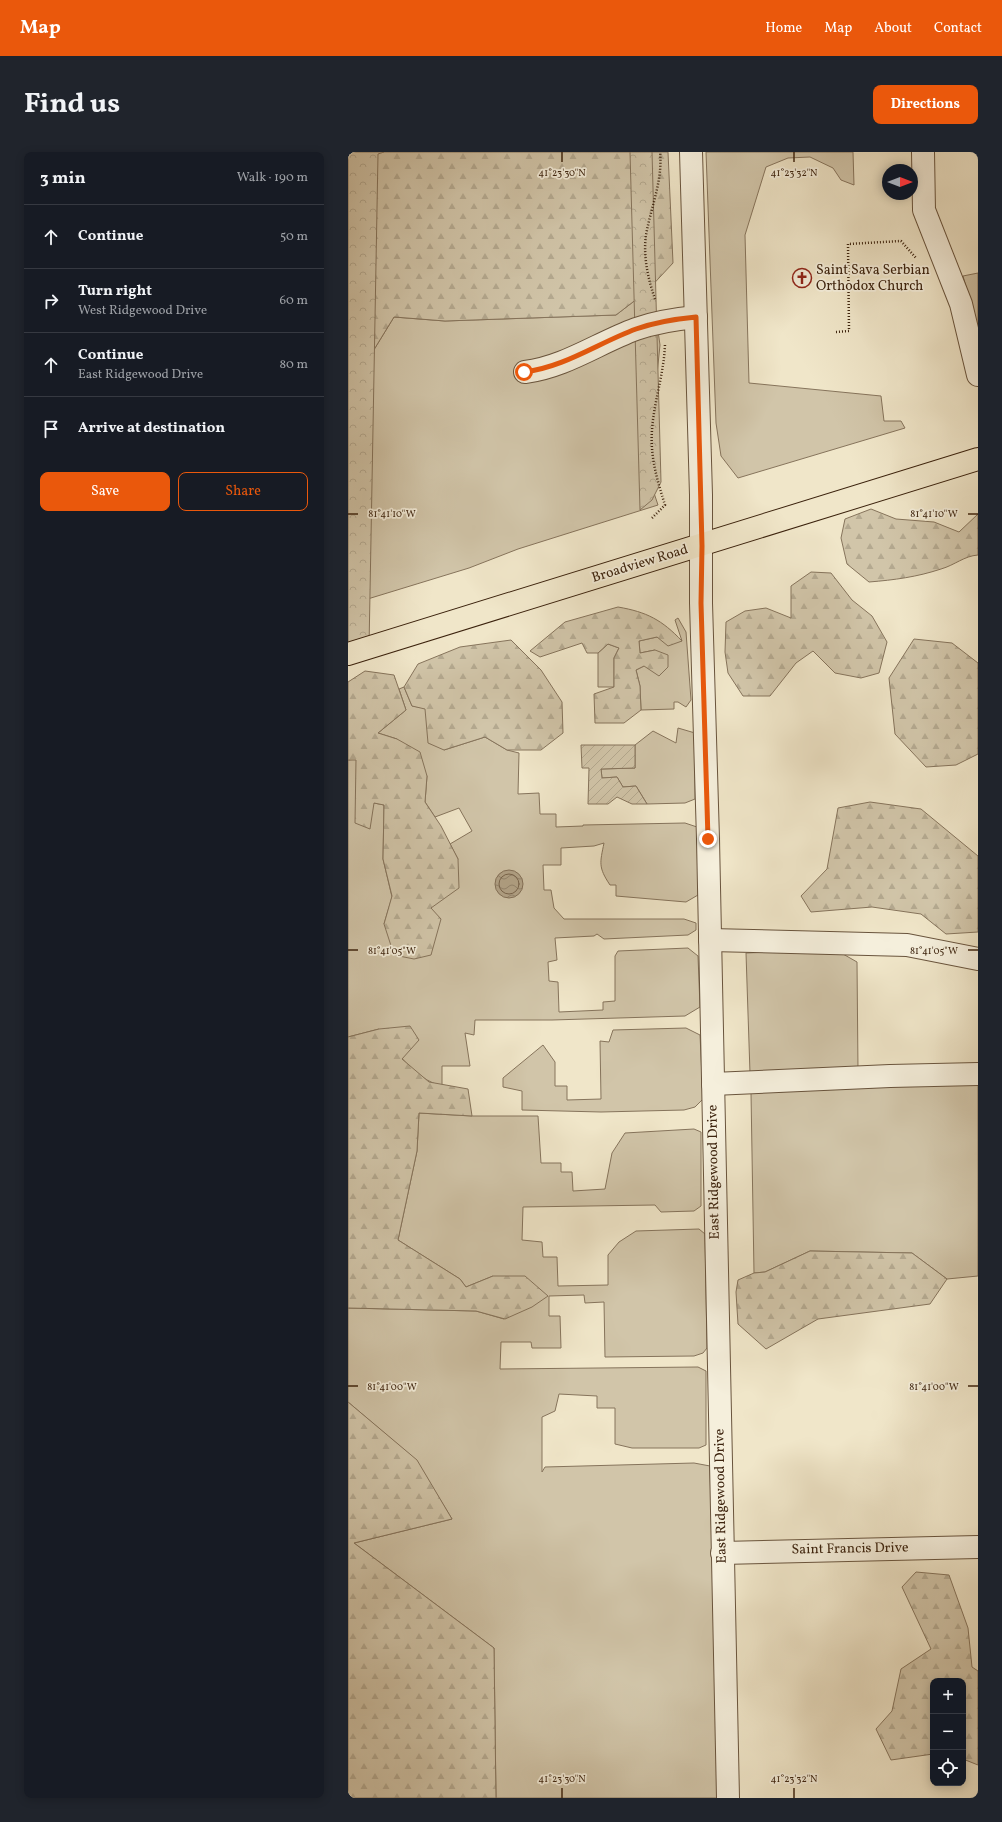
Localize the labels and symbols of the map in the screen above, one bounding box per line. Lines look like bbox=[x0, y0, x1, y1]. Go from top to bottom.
north arrow bbox=[882, 164, 918, 200]
text: 41°23'30"N bbox=[538, 166, 586, 180]
text: 41°23'32"N bbox=[771, 166, 818, 180]
place label: Saint Sava Serbian Orthodox Church bbox=[816, 261, 930, 296]
church icon: Saint Sava Serbian Orthodox Church bbox=[791, 267, 813, 289]
route start bbox=[515, 363, 533, 381]
text: 81°41'10"W bbox=[368, 507, 416, 521]
text: 81°41'10"W bbox=[910, 507, 958, 521]
street label: Broadview Road bbox=[589, 540, 691, 588]
route end bbox=[699, 830, 717, 848]
text: 81°41'05"W bbox=[368, 944, 416, 958]
text: 81°41'05"W bbox=[910, 944, 958, 958]
street label: East Ridgewood Drive bbox=[703, 1104, 725, 1240]
text: 81°41'00"W bbox=[367, 1380, 417, 1394]
text: 81°41'00"W bbox=[909, 1380, 959, 1394]
street label: East Ridgewood Drive bbox=[710, 1428, 732, 1564]
street label: Saint Francis Drive bbox=[791, 1538, 909, 1560]
text: 41°23'30"N bbox=[538, 1772, 586, 1786]
text: 41°23'32"N bbox=[771, 1772, 818, 1786]

